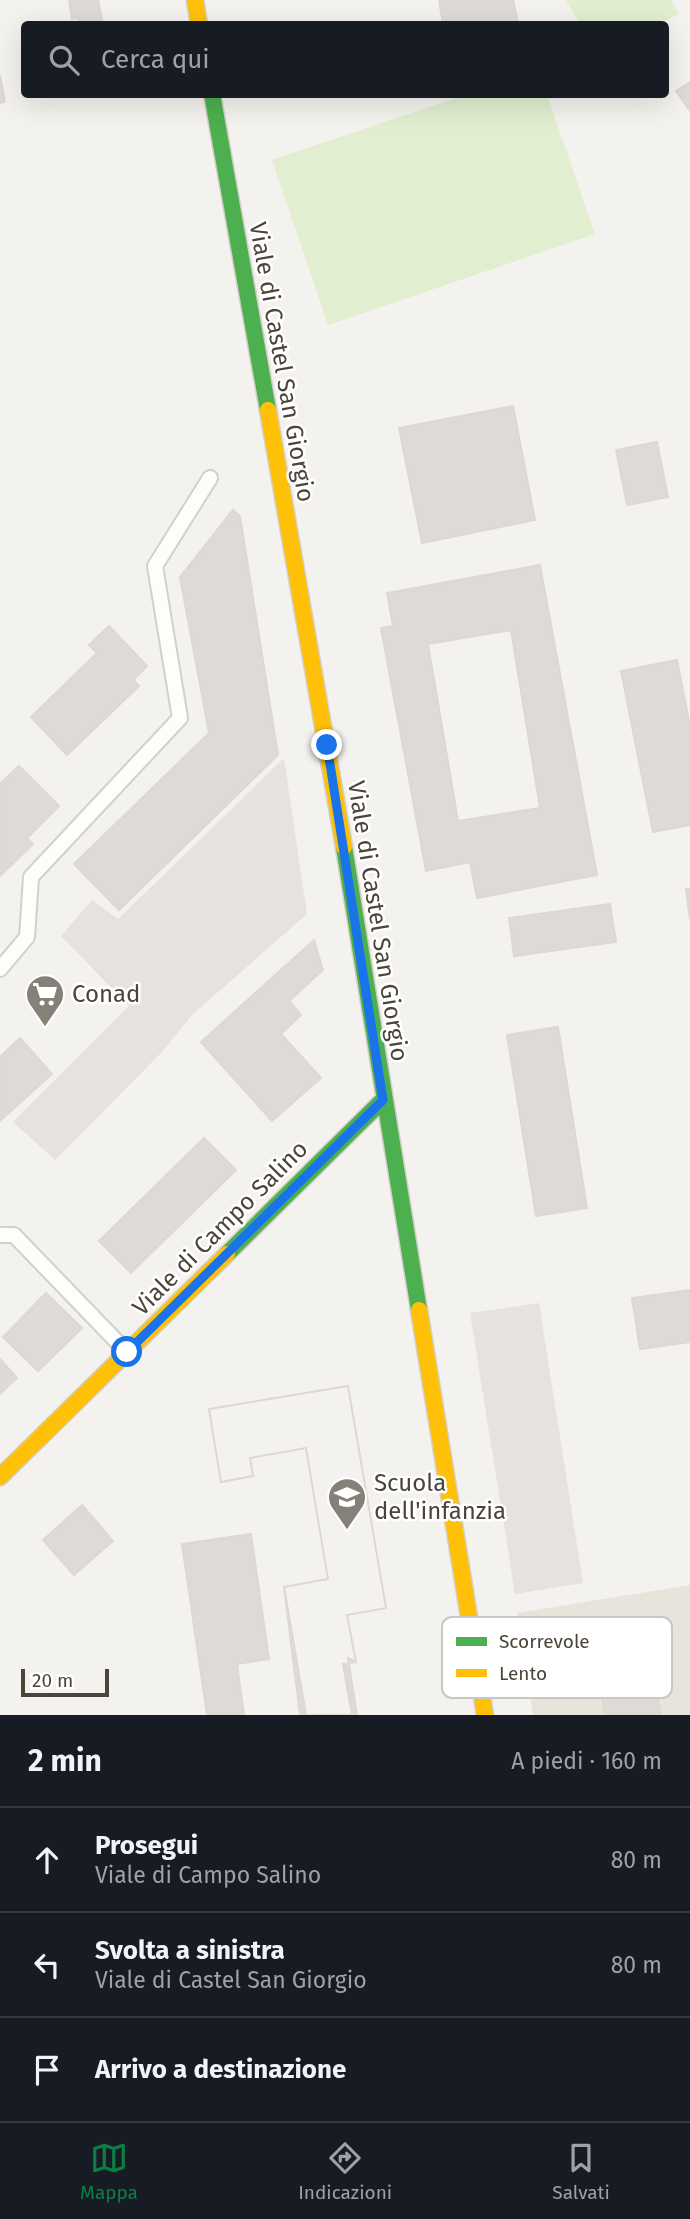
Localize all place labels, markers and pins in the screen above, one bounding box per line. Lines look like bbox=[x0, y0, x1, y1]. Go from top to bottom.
supermarket icon: Conad bbox=[24, 973, 66, 1028]
place label: Conad bbox=[72, 980, 140, 1008]
place label: Scuola dell'infanzia bbox=[374, 1469, 506, 1525]
school or university icon: Scuola dell'infanzia bbox=[326, 1476, 368, 1531]

